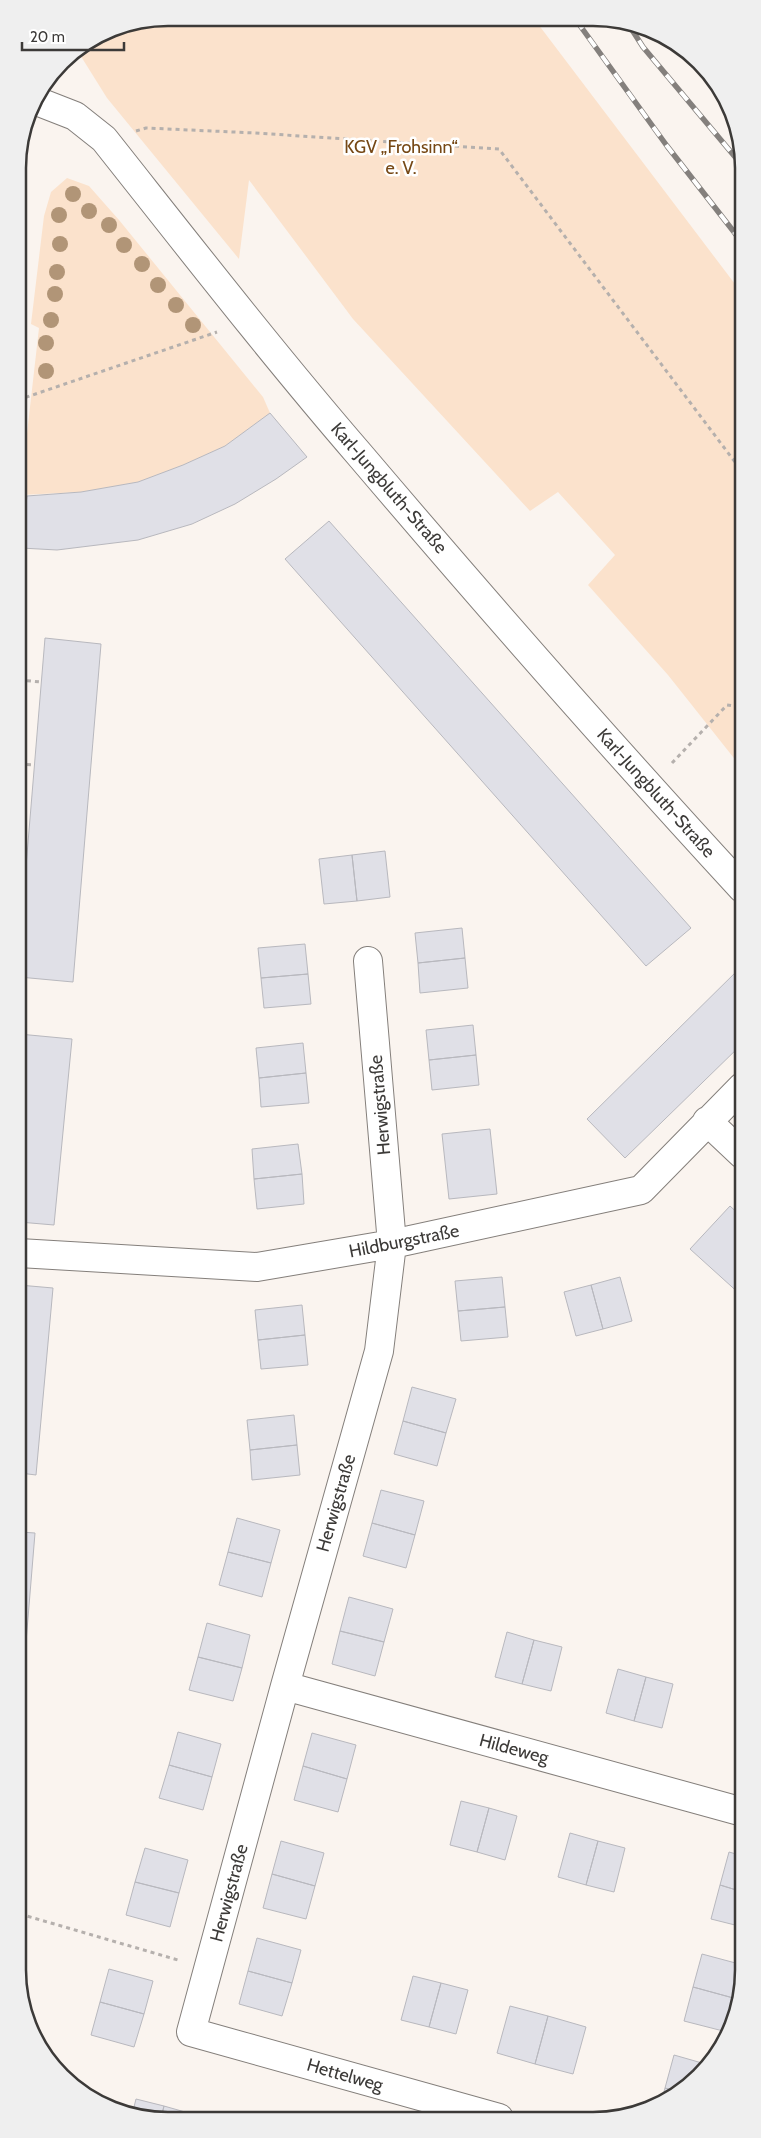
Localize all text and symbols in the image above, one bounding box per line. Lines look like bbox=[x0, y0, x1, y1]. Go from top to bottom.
scale bar bbox=[22, 20, 125, 52]
text: 20 m bbox=[30, 28, 65, 46]
park label: KGV „Frohsinn“ e. V. bbox=[344, 136, 458, 179]
street label: Karl-Jungbluth-Straße bbox=[326, 418, 452, 558]
street label: Karl-Jungbluth-Straße bbox=[592, 724, 720, 862]
street label: Herwigstraße bbox=[365, 1054, 395, 1156]
street label: Hildburgstraße bbox=[347, 1220, 461, 1262]
street label: Herwigstraße bbox=[312, 1452, 360, 1554]
street label: Hildeweg bbox=[477, 1729, 552, 1769]
street label: Herwigstraße bbox=[205, 1842, 253, 1944]
street label: Hettelweg bbox=[304, 2054, 387, 2097]

